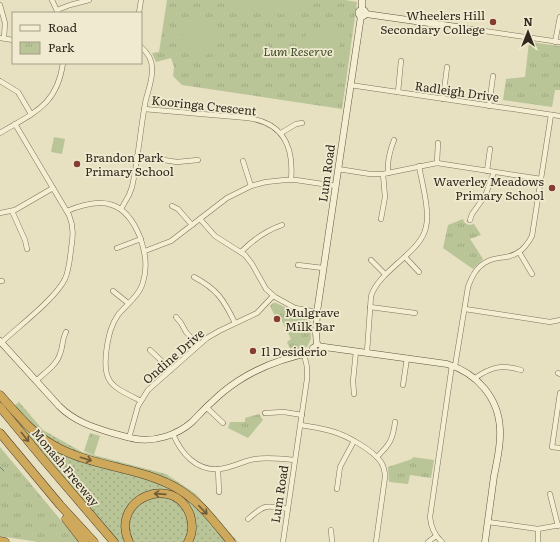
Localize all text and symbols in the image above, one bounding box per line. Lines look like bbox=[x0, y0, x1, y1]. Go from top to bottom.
place label: Wheelers Hill Secondary College bbox=[380, 6, 485, 38]
legend bbox=[12, 12, 142, 64]
north arrow bbox=[508, 12, 548, 52]
text: N bbox=[523, 13, 533, 29]
marker: Wheelers Hill Secondary College bbox=[488, 17, 498, 27]
text: Road bbox=[48, 18, 78, 36]
text: Park bbox=[48, 38, 75, 56]
park label: Lum Reserve bbox=[263, 42, 333, 60]
street label: Radleigh Drive bbox=[414, 76, 500, 106]
street label: Kooringa Crescent bbox=[150, 91, 258, 119]
street label: Lum Road bbox=[313, 142, 339, 203]
place label: Brandon Park Primary School bbox=[85, 148, 174, 180]
marker: Brandon Park Primary School bbox=[72, 159, 82, 169]
place label: Waverley Meadows Primary School bbox=[433, 172, 545, 204]
marker: Waverley Meadows Primary School bbox=[547, 183, 557, 193]
place label: Mulgrave Milk Bar bbox=[285, 303, 339, 335]
marker: Mulgrave Milk Bar bbox=[272, 314, 282, 324]
street label: Ondine Drive bbox=[138, 324, 208, 388]
place label: Il Desiderio bbox=[261, 342, 327, 360]
marker: Il Desiderio bbox=[248, 346, 258, 356]
street label: Monash Freeway bbox=[28, 424, 104, 510]
one-way arrow bbox=[20, 432, 29, 443]
one-way arrow bbox=[79, 456, 92, 463]
street label: Lum Road bbox=[266, 463, 293, 524]
one-way arrow bbox=[154, 490, 167, 497]
one-way arrow bbox=[198, 505, 208, 515]

